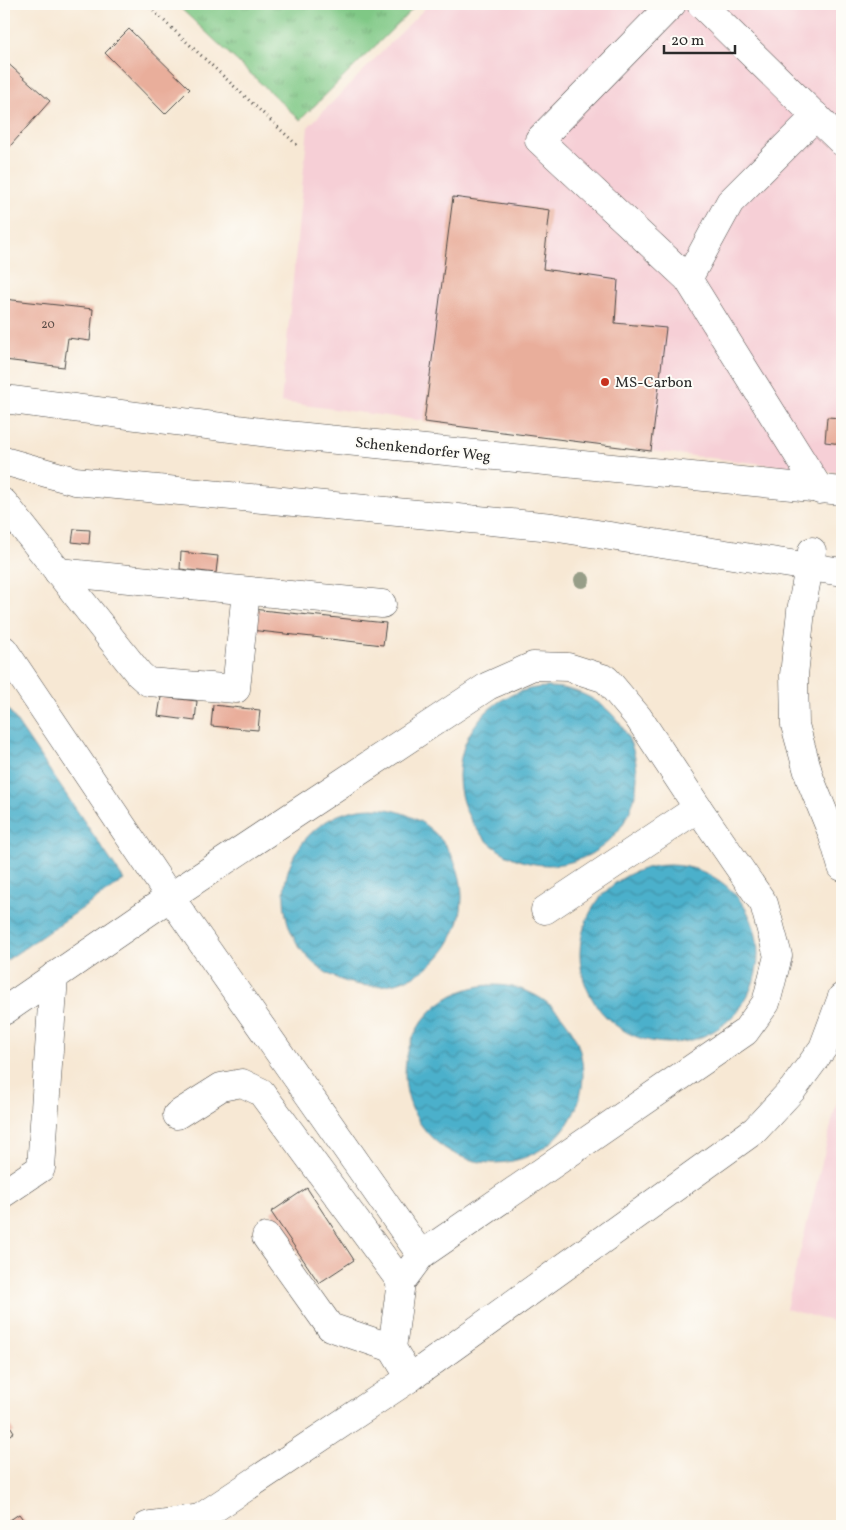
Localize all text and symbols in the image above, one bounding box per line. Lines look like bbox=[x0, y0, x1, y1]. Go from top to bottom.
scale bar bbox=[664, 22, 735, 54]
text: 20 m bbox=[671, 31, 704, 52]
house number: 20 bbox=[41, 317, 55, 333]
place label: MS-Carbon bbox=[615, 373, 693, 394]
marker: MS-Carbon bbox=[599, 376, 611, 388]
street label: Schenkendorfer Weg bbox=[354, 433, 492, 468]

